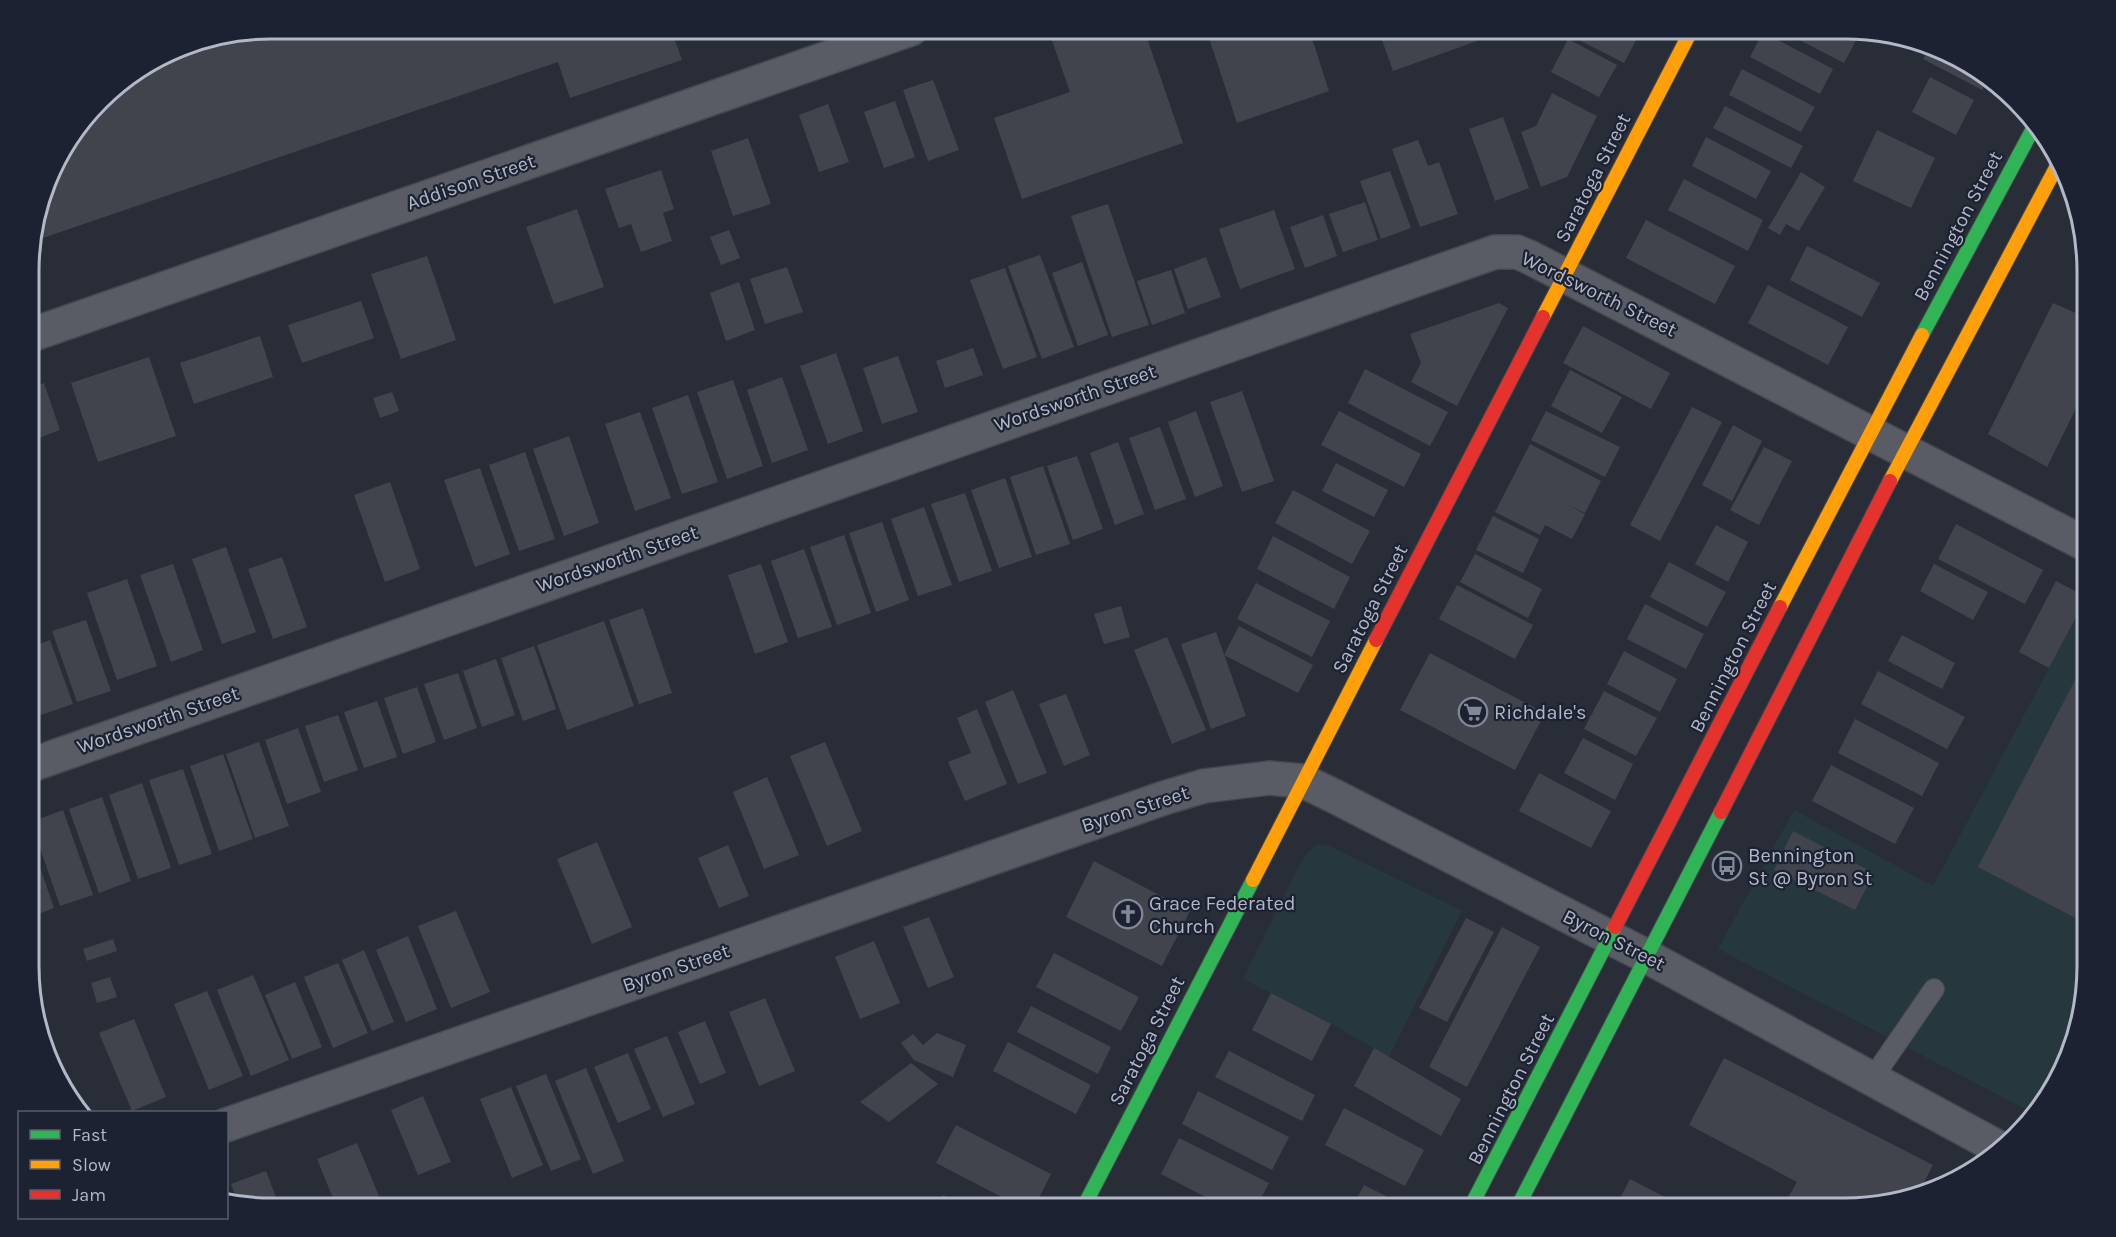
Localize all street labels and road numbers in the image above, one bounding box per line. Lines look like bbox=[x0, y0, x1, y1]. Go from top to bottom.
street label: Saratoga Street bbox=[1551, 109, 1636, 246]
street label: Bennington Street bbox=[1909, 147, 2007, 305]
street label: Addison Street bbox=[404, 149, 539, 215]
street label: Wordsworth Street bbox=[1518, 246, 1681, 342]
street label: Wordsworth Street bbox=[991, 359, 1159, 436]
street label: Wordsworth Street bbox=[533, 520, 701, 597]
street label: Saratoga Street bbox=[1328, 540, 1413, 677]
street label: Bennington Street bbox=[1685, 577, 1781, 736]
street label: Wordsworth Street bbox=[74, 681, 242, 758]
street label: Byron Street bbox=[1078, 781, 1192, 837]
street label: Byron Street bbox=[1559, 904, 1669, 976]
street label: Byron Street bbox=[619, 939, 733, 997]
street label: Saratoga Street bbox=[1105, 972, 1190, 1109]
street label: Bennington Street bbox=[1463, 1009, 1559, 1168]

